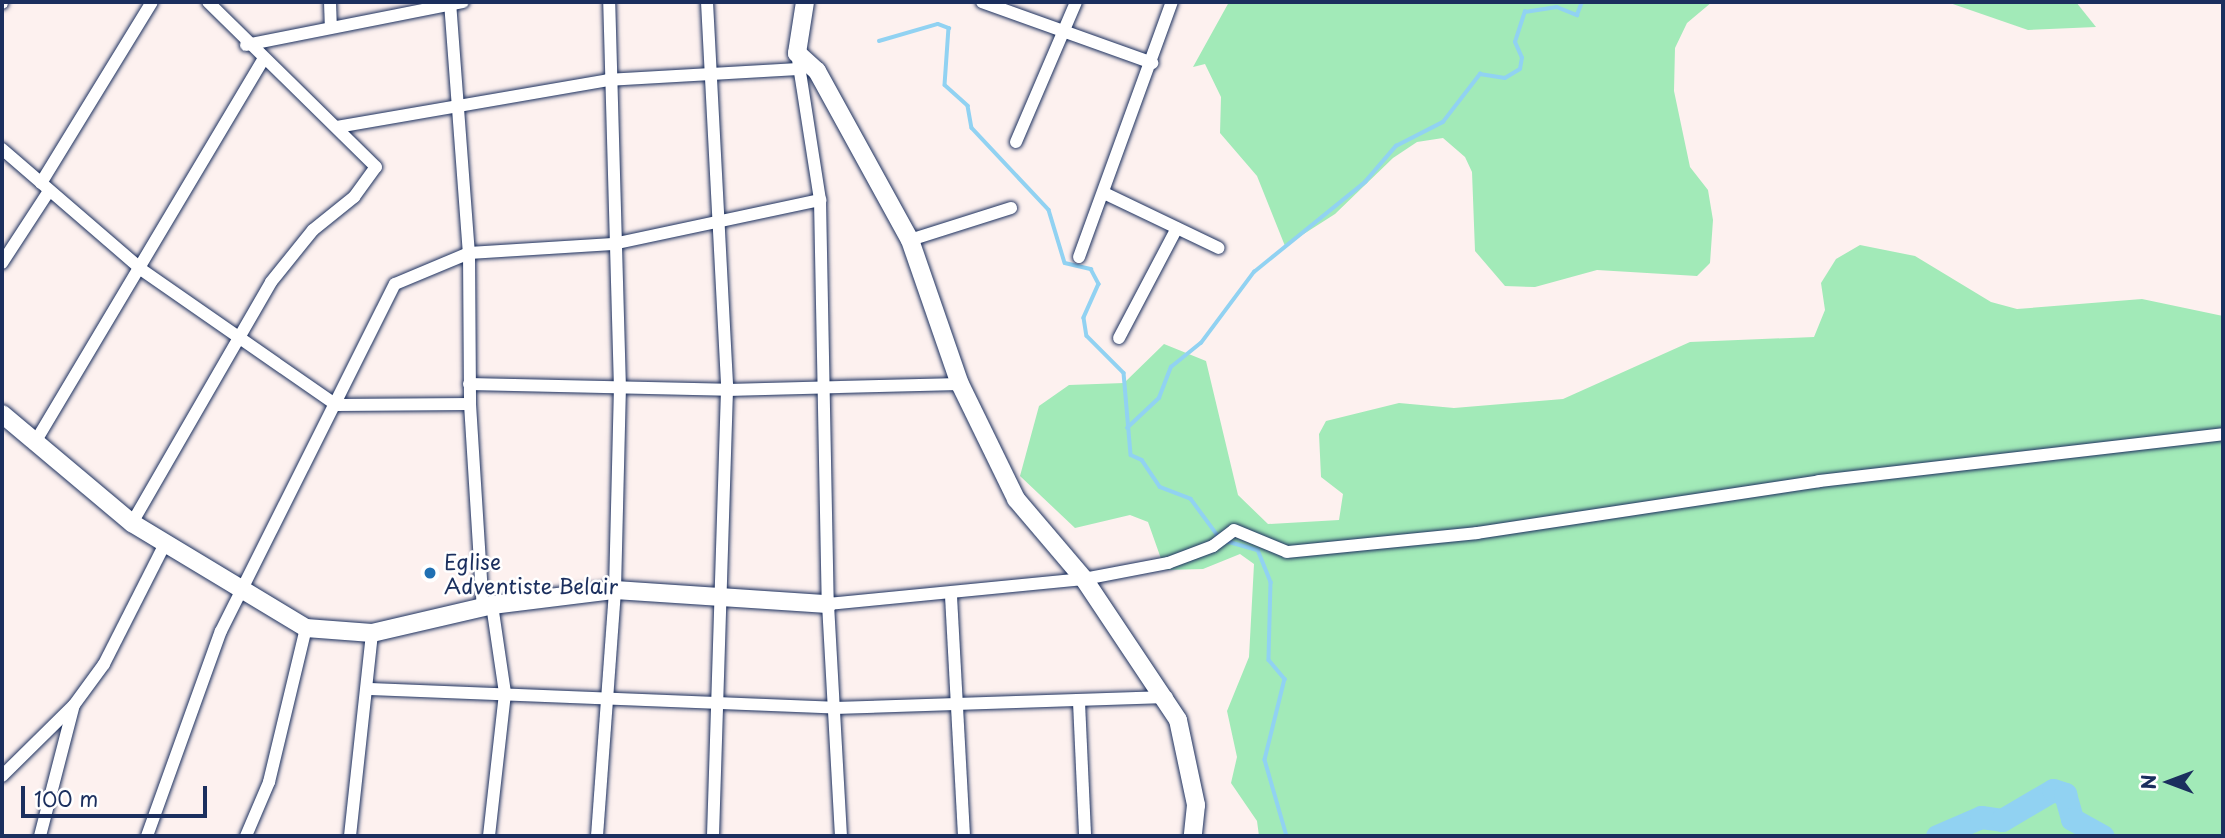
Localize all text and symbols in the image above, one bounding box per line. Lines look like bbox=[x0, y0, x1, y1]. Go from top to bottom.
place label: Eglise Adventiste Belair bbox=[444, 548, 619, 598]
marker: Eglise Adventiste Belair bbox=[422, 565, 438, 581]
north arrow bbox=[2134, 747, 2204, 817]
scale bar bbox=[24, 772, 210, 816]
text: N bbox=[2134, 774, 2162, 790]
text: 100 m bbox=[34, 782, 98, 814]

